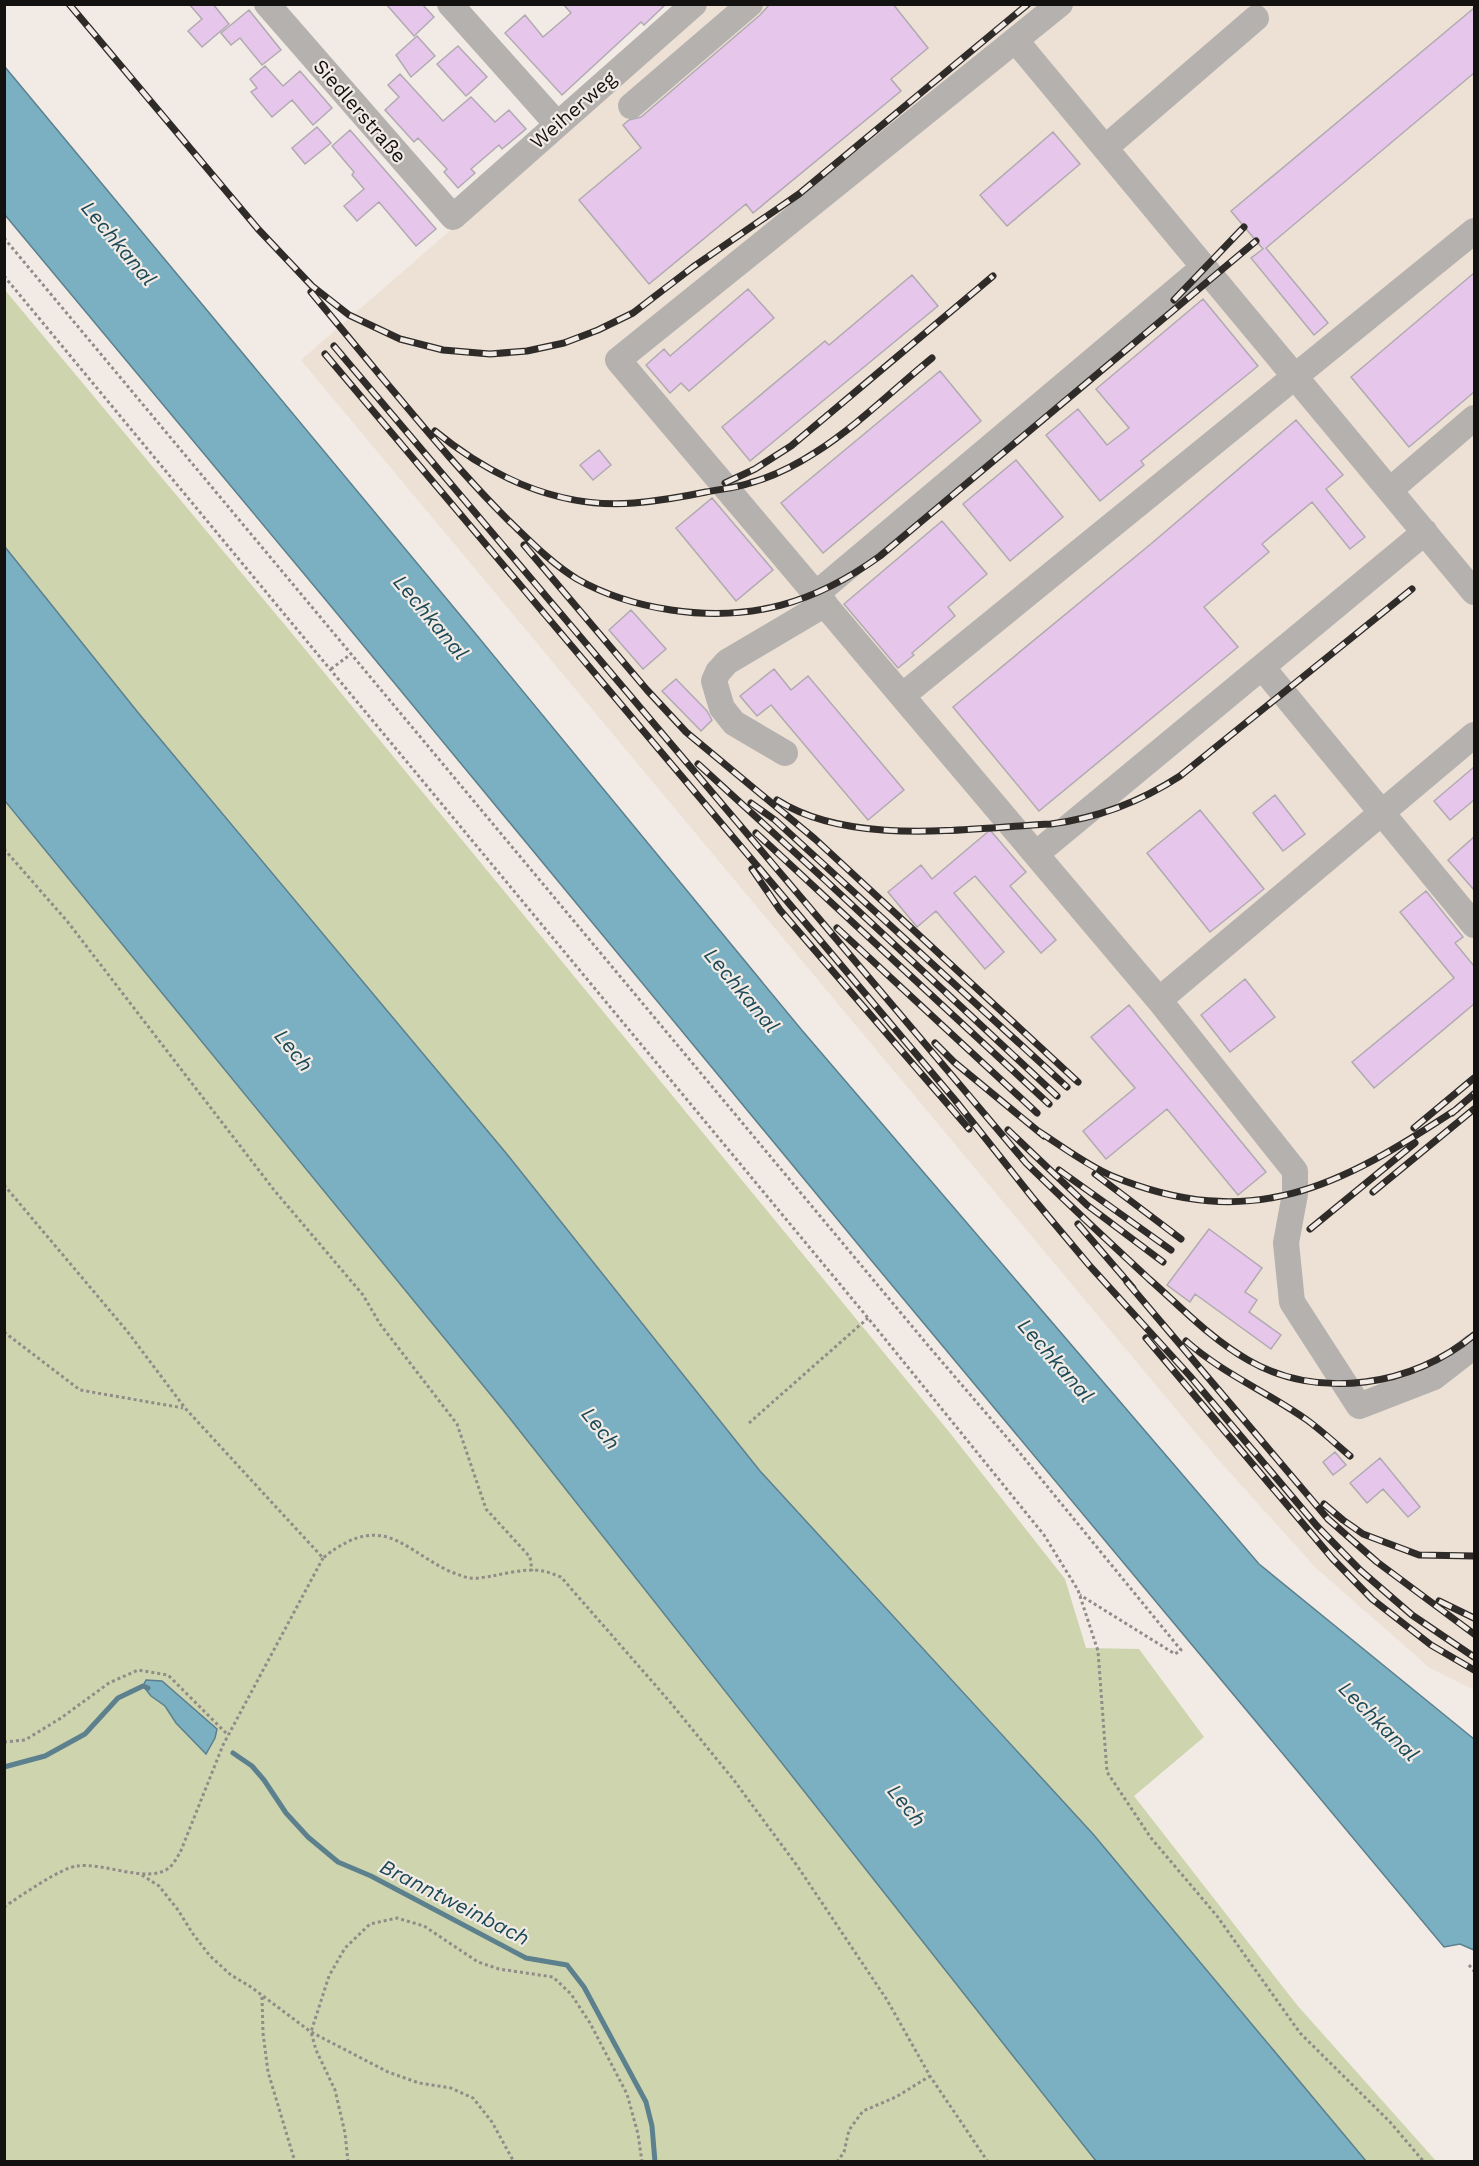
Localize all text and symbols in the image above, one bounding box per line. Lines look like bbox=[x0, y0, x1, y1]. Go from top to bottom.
street label: Siedlerstraße bbox=[308, 54, 412, 168]
street label: Weiherweg bbox=[525, 66, 621, 154]
water label: Lechkanal bbox=[76, 195, 162, 291]
water label: Lechkanal bbox=[388, 569, 474, 665]
water label: Lechkanal bbox=[699, 942, 785, 1038]
water label: Lech bbox=[269, 1024, 319, 1076]
water label: Lechkanal bbox=[1013, 1313, 1099, 1407]
water label: Lech bbox=[576, 1402, 626, 1454]
water label: Lechkanal bbox=[1334, 1676, 1424, 1766]
water label: Lech bbox=[882, 1779, 932, 1831]
water label: Branntweinbach bbox=[376, 1854, 534, 1950]

